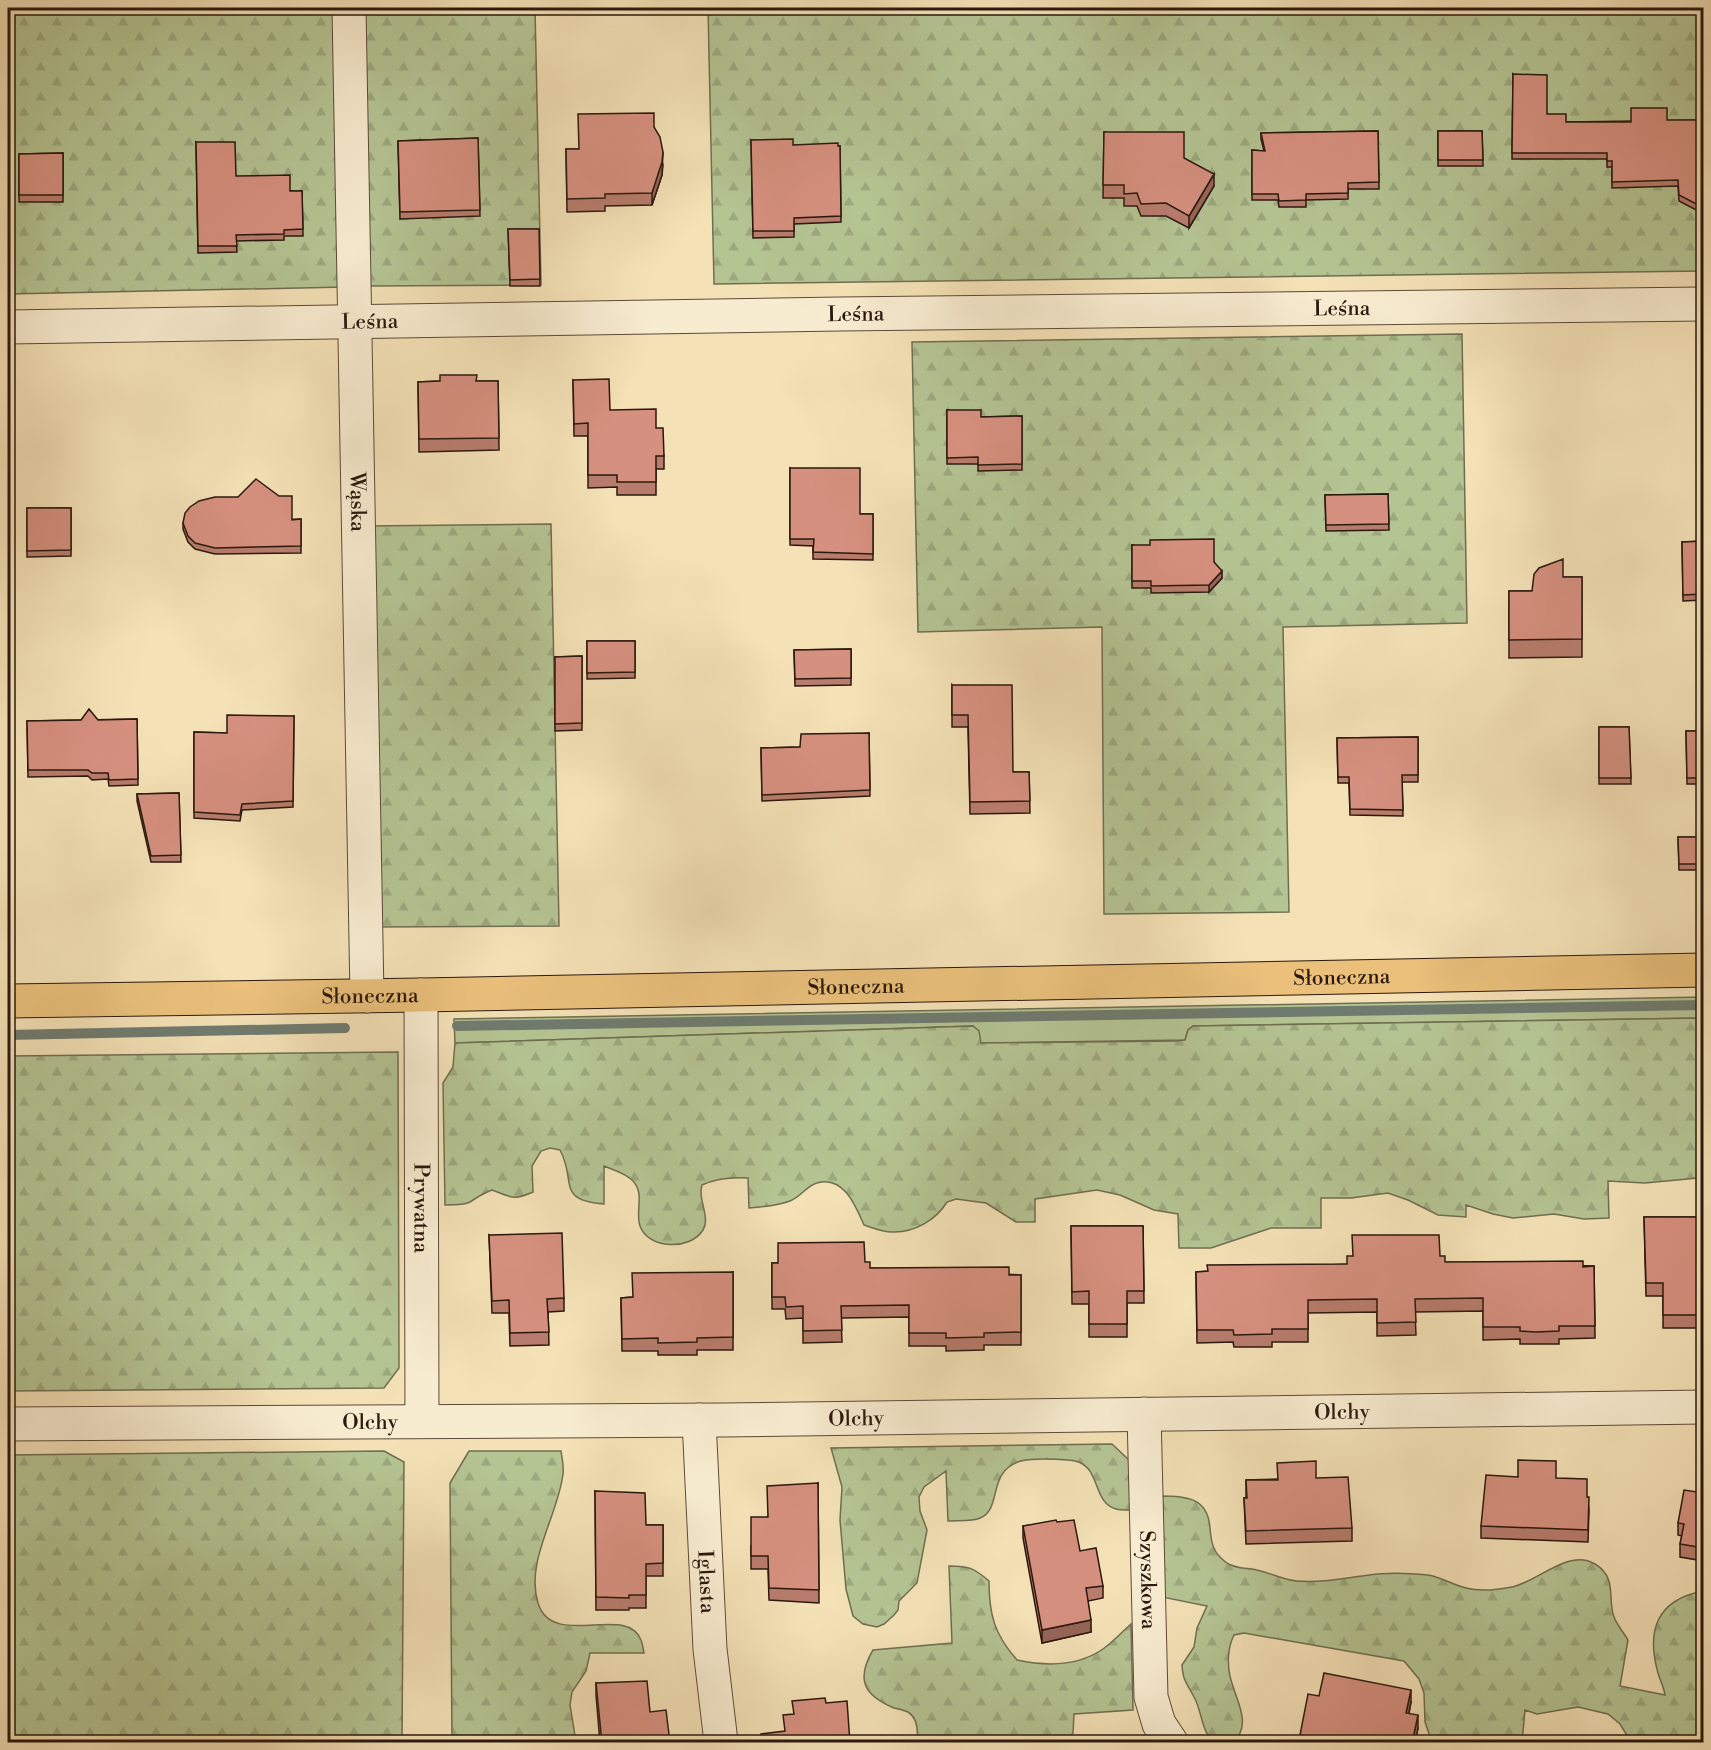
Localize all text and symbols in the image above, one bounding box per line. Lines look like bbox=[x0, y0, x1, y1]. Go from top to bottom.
street label: Leśna bbox=[1313, 296, 1371, 323]
street label: Leśna bbox=[827, 301, 885, 328]
street label: Leśna bbox=[341, 309, 399, 336]
street label: Wąska bbox=[343, 471, 371, 532]
street label: Słoneczna bbox=[1293, 964, 1391, 992]
street label: Słoneczna bbox=[807, 974, 905, 1001]
street label: Słoneczna bbox=[321, 983, 419, 1010]
street label: Prywatna bbox=[407, 1163, 434, 1254]
street label: Olchy bbox=[1314, 1399, 1371, 1426]
street label: Olchy bbox=[828, 1406, 885, 1433]
street label: Olchy bbox=[342, 1410, 399, 1436]
street label: Szyszkowa bbox=[1133, 1530, 1161, 1630]
street label: Iglasta bbox=[691, 1550, 720, 1615]

